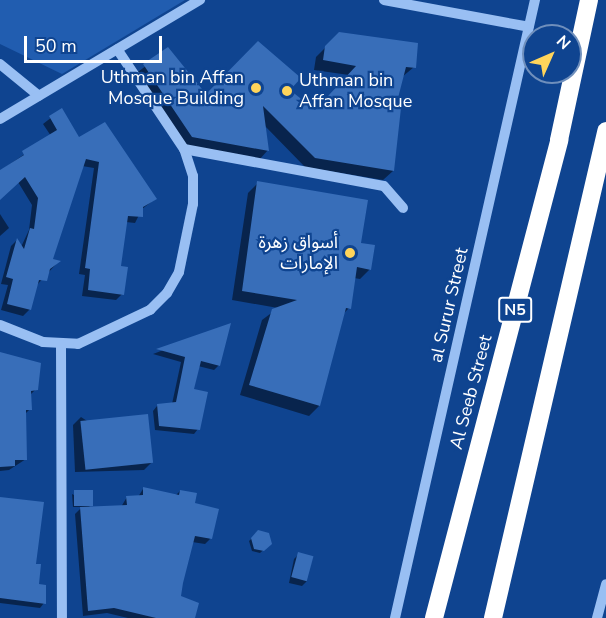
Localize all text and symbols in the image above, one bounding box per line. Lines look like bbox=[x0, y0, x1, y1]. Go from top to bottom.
scale bar bbox=[27, 24, 165, 62]
north arrow bbox=[522, 24, 582, 84]
text: N bbox=[551, 31, 575, 55]
text: 50 m bbox=[35, 34, 77, 58]
place label: Uthman bin Affan Mosque Building bbox=[101, 67, 244, 110]
place label: Uthman bin Affan Mosque bbox=[299, 70, 412, 112]
marker: Uthman bin Affan Mosque Building bbox=[249, 81, 263, 95]
marker: Uthman bin Affan Mosque bbox=[280, 84, 294, 98]
place label: أسواق زهرة الإمارات bbox=[258, 232, 338, 274]
street label: al Surur Street bbox=[425, 245, 473, 365]
marker: أسواق زهرة الإمارات bbox=[343, 246, 357, 260]
road number: N5 bbox=[497, 297, 533, 323]
street label: Al Seeb Street bbox=[445, 332, 497, 452]

